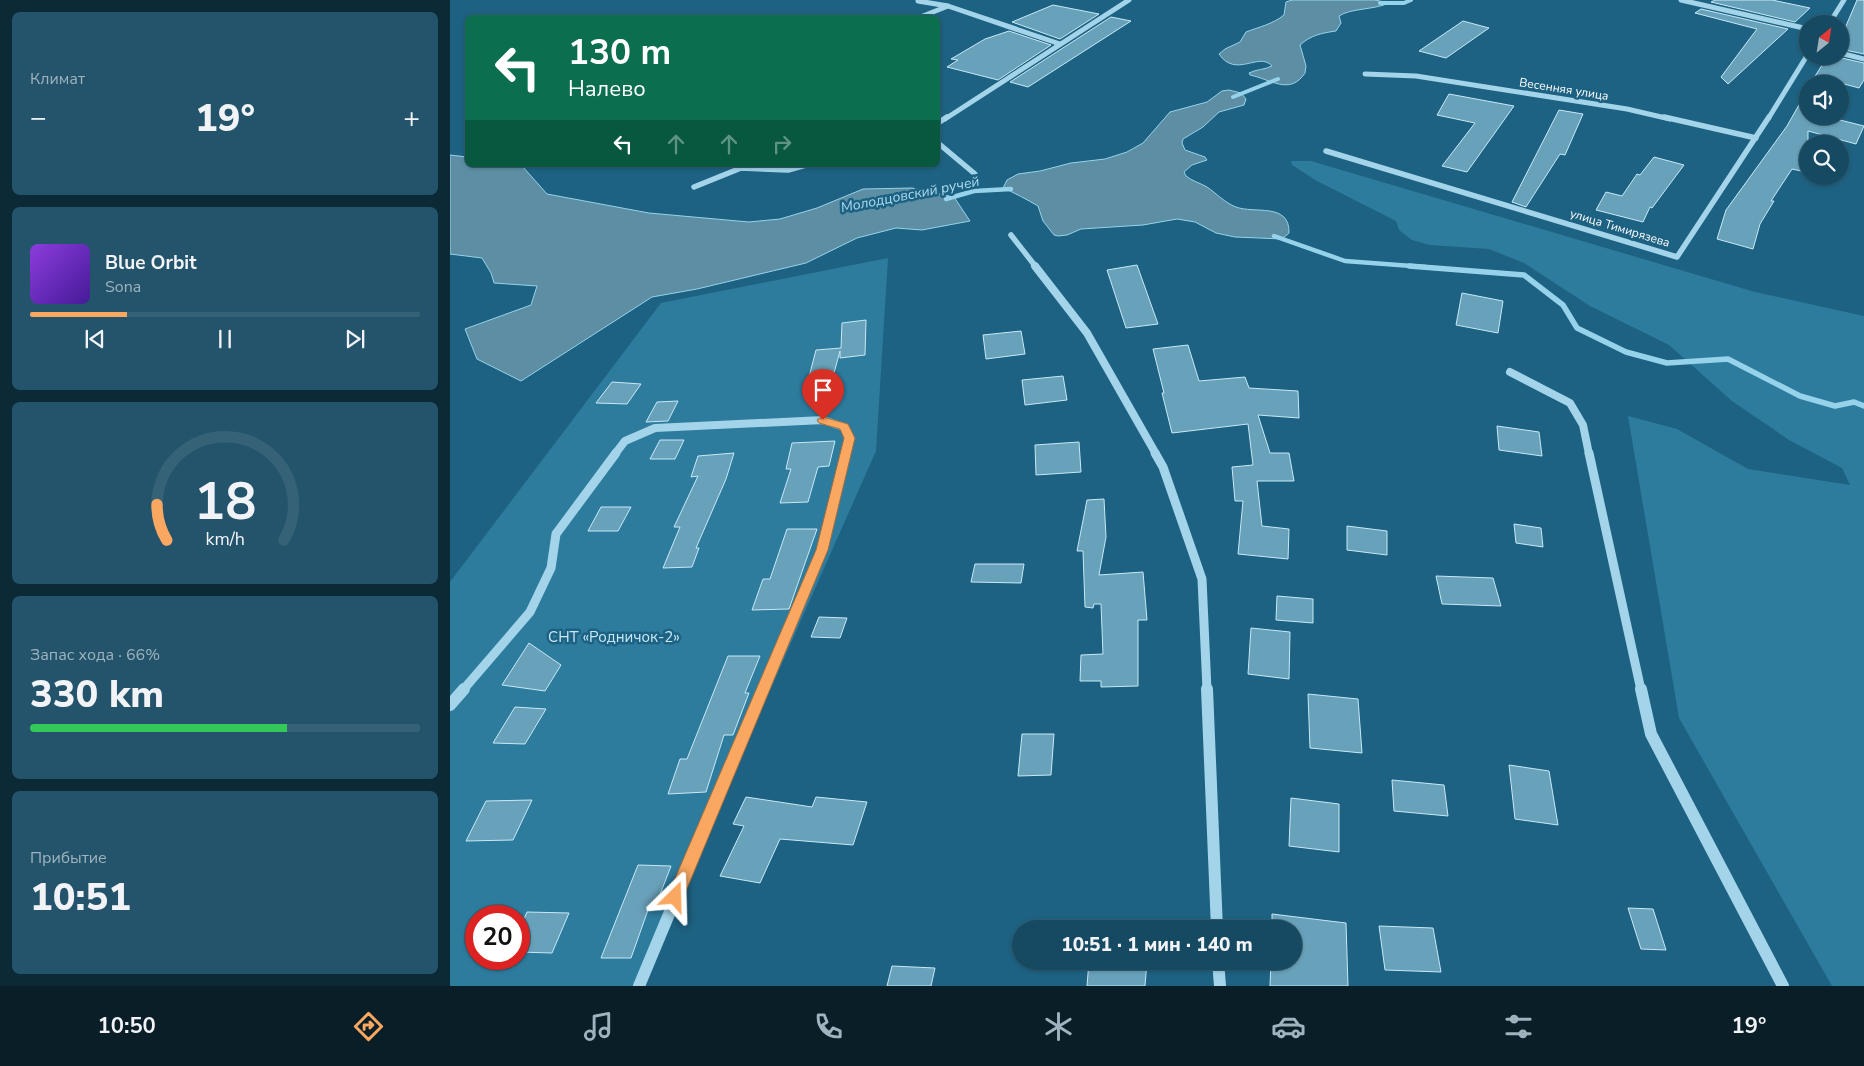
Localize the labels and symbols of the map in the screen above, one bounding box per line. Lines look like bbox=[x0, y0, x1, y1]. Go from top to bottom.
north arrow bbox=[1799, 15, 1849, 65]
street label: Весенняя улица bbox=[1518, 74, 1610, 104]
water label: Молодцовский ручей bbox=[839, 172, 981, 217]
street label: улица Тимирязева bbox=[1568, 205, 1672, 251]
pin bbox=[802, 369, 844, 420]
park label: СНТ «Родничок-2» bbox=[548, 627, 680, 647]
position arrow bbox=[648, 870, 700, 922]
speed limit sign: 20 bbox=[465, 905, 530, 970]

